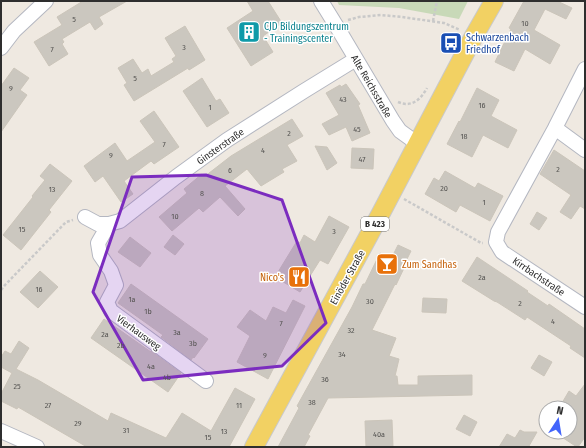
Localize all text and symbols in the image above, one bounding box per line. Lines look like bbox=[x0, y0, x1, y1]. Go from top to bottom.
house number: 5 bbox=[72, 15, 76, 24]
building icon: CJD Bildungszentrum - Trainingscenter bbox=[236, 19, 262, 45]
house number: 10 bbox=[521, 19, 529, 28]
place label: CJD Bildungszentrum - Trainingscenter bbox=[264, 21, 349, 45]
bus stop icon: Schwarzenbach Friedhof bbox=[438, 30, 464, 56]
place label: Schwarzenbach Friedhof bbox=[466, 32, 529, 56]
house number: 3 bbox=[182, 43, 186, 52]
house number: 7 bbox=[50, 45, 54, 54]
street label: Alte Reichsstraße bbox=[348, 53, 394, 120]
house number: 5 bbox=[133, 74, 137, 83]
house number: 9 bbox=[9, 84, 13, 93]
house number: 43 bbox=[339, 95, 347, 104]
house number: 16 bbox=[478, 101, 486, 110]
house number: 1 bbox=[208, 103, 212, 112]
house number: 45 bbox=[353, 125, 361, 134]
street label: Ginsterstraße bbox=[195, 126, 247, 168]
house number: 2 bbox=[287, 129, 291, 138]
house number: 18 bbox=[460, 132, 468, 141]
house number: 7 bbox=[162, 140, 166, 149]
house number: 4 bbox=[261, 146, 265, 155]
house number: 9 bbox=[109, 151, 113, 160]
house number: 47 bbox=[359, 155, 366, 164]
house number: 2 bbox=[556, 165, 560, 174]
house number: 6 bbox=[228, 166, 232, 175]
house number: 20 bbox=[440, 184, 448, 193]
house number: 13 bbox=[49, 185, 56, 194]
house number: 8 bbox=[200, 189, 204, 198]
house number: 1 bbox=[482, 198, 486, 207]
house number: 10 bbox=[171, 212, 179, 221]
road number: B 423 bbox=[361, 217, 389, 231]
house number: 15 bbox=[19, 225, 26, 234]
house number: 3 bbox=[332, 227, 336, 236]
street label: Einöder Straße bbox=[328, 248, 368, 307]
bar icon: Zum Sandhas bbox=[374, 251, 400, 277]
street label: Kirrbachstraße bbox=[510, 255, 567, 299]
place label: Zum Sandhas bbox=[402, 259, 457, 271]
restaurant icon: Nico's bbox=[286, 264, 312, 290]
place label: Nico's bbox=[260, 272, 284, 284]
house number: 2a bbox=[478, 273, 486, 282]
house number: 16 bbox=[35, 285, 43, 294]
house number: 1a bbox=[128, 295, 136, 304]
house number: 30 bbox=[366, 297, 374, 306]
house number: 2 bbox=[518, 299, 522, 308]
house number: 1b bbox=[144, 307, 152, 316]
street label: Vierhausweg bbox=[114, 313, 163, 353]
house number: 4 bbox=[551, 317, 555, 326]
house number: 7 bbox=[279, 319, 283, 328]
house number: 32 bbox=[347, 326, 355, 335]
house number: 3a bbox=[173, 328, 181, 337]
house number: 2a bbox=[101, 330, 109, 339]
house number: 3b bbox=[189, 339, 197, 348]
house number: 2b bbox=[117, 341, 125, 350]
house number: 34 bbox=[338, 350, 346, 359]
house number: 9 bbox=[263, 351, 267, 360]
house number: 4a bbox=[147, 362, 155, 371]
house number: 4b bbox=[163, 373, 171, 382]
house number: 36 bbox=[321, 375, 329, 384]
house number: 25 bbox=[13, 382, 21, 391]
house number: 38 bbox=[308, 398, 316, 407]
north arrow bbox=[538, 400, 578, 440]
house number: 27 bbox=[45, 401, 52, 410]
house number: 11 bbox=[236, 401, 242, 410]
text: N bbox=[555, 404, 565, 418]
house number: 29 bbox=[74, 419, 82, 428]
house number: 31 bbox=[123, 426, 129, 435]
house number: 13 bbox=[221, 427, 228, 436]
house number: 40a bbox=[373, 430, 385, 439]
house number: 15 bbox=[205, 433, 212, 442]

